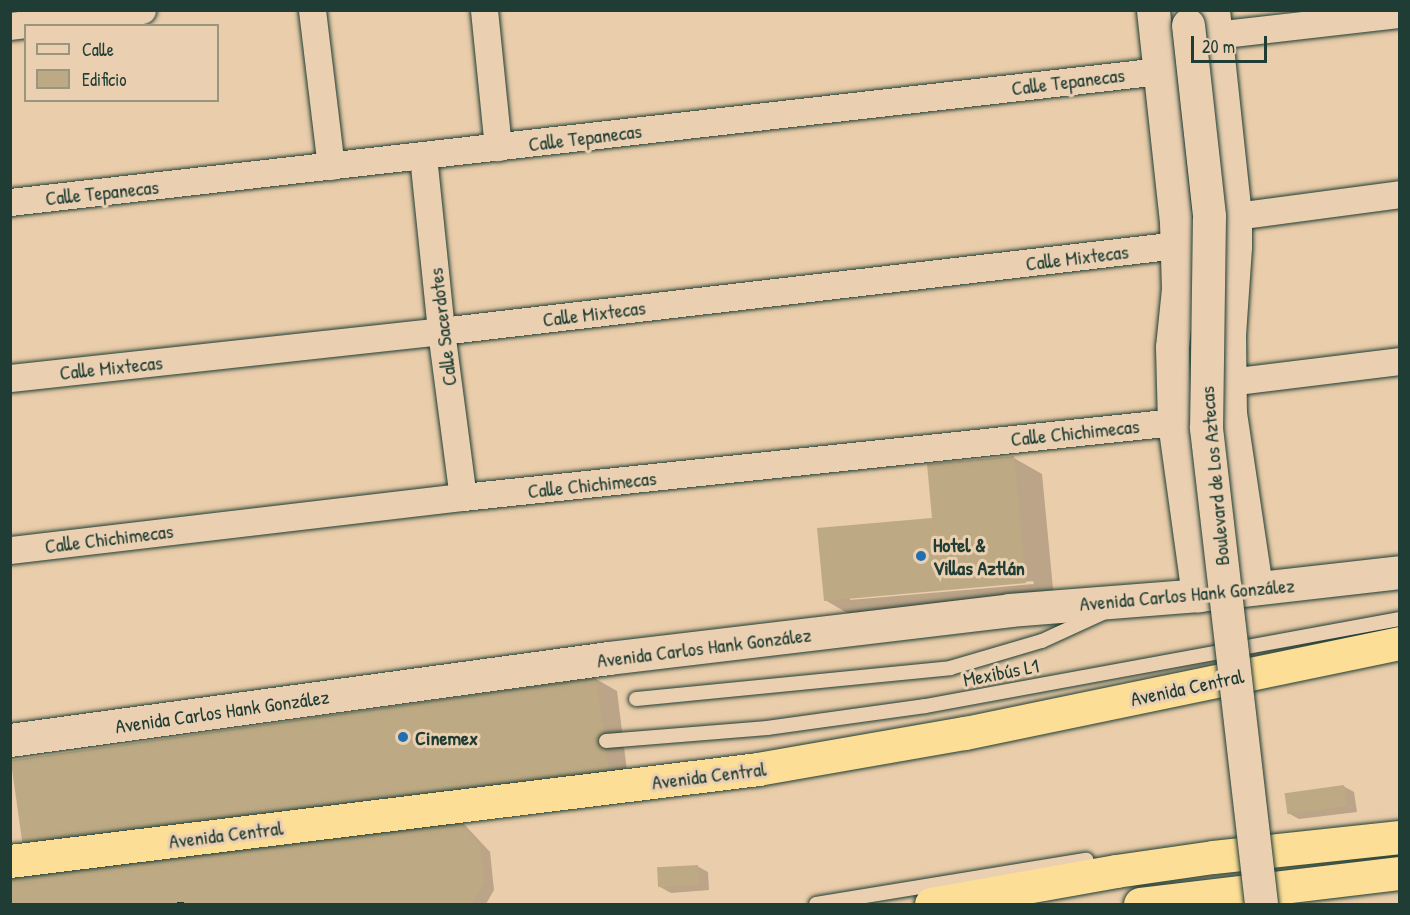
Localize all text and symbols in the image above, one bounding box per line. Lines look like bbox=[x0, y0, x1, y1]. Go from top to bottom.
legend bbox=[24, 24, 219, 102]
scale bar bbox=[1194, 24, 1270, 62]
text: 20 m bbox=[1202, 34, 1235, 59]
text: Calle bbox=[82, 37, 114, 62]
street label: Calle Tepanecas bbox=[1010, 62, 1126, 100]
text: Edificio bbox=[82, 67, 126, 92]
street label: Calle Tepanecas bbox=[527, 118, 643, 156]
street label: Calle Tepanecas bbox=[44, 174, 160, 210]
street label: Calle Mixtecas bbox=[1024, 239, 1130, 275]
street label: Calle Sacerdotes bbox=[423, 267, 461, 387]
street label: Calle Mixtecas bbox=[541, 295, 647, 331]
street label: Calle Mixtecas bbox=[58, 350, 164, 384]
street label: Boulevard de Los Aztecas bbox=[1194, 385, 1234, 567]
street label: Calle Chichimecas bbox=[1009, 413, 1141, 451]
street label: Calle Chichimecas bbox=[526, 465, 658, 503]
street label: Calle Chichimecas bbox=[43, 518, 175, 558]
place label: Hotel & Villas Aztlán bbox=[933, 532, 1025, 579]
marker: Hotel & Villas Aztlán bbox=[914, 549, 928, 563]
street label: Avenida Carlos Hank González bbox=[1078, 573, 1296, 615]
street label: Avenida Carlos Hank González bbox=[595, 622, 813, 672]
street label: Mexibús L1 bbox=[961, 653, 1041, 691]
street label: Avenida Central bbox=[1128, 663, 1246, 711]
street label: Avenida Carlos Hank González bbox=[114, 684, 330, 738]
place label: Cinemex bbox=[415, 725, 478, 749]
marker: Cinemex bbox=[396, 730, 410, 744]
street label: Avenida Central bbox=[650, 756, 768, 794]
street label: Avenida Central bbox=[167, 815, 285, 853]

